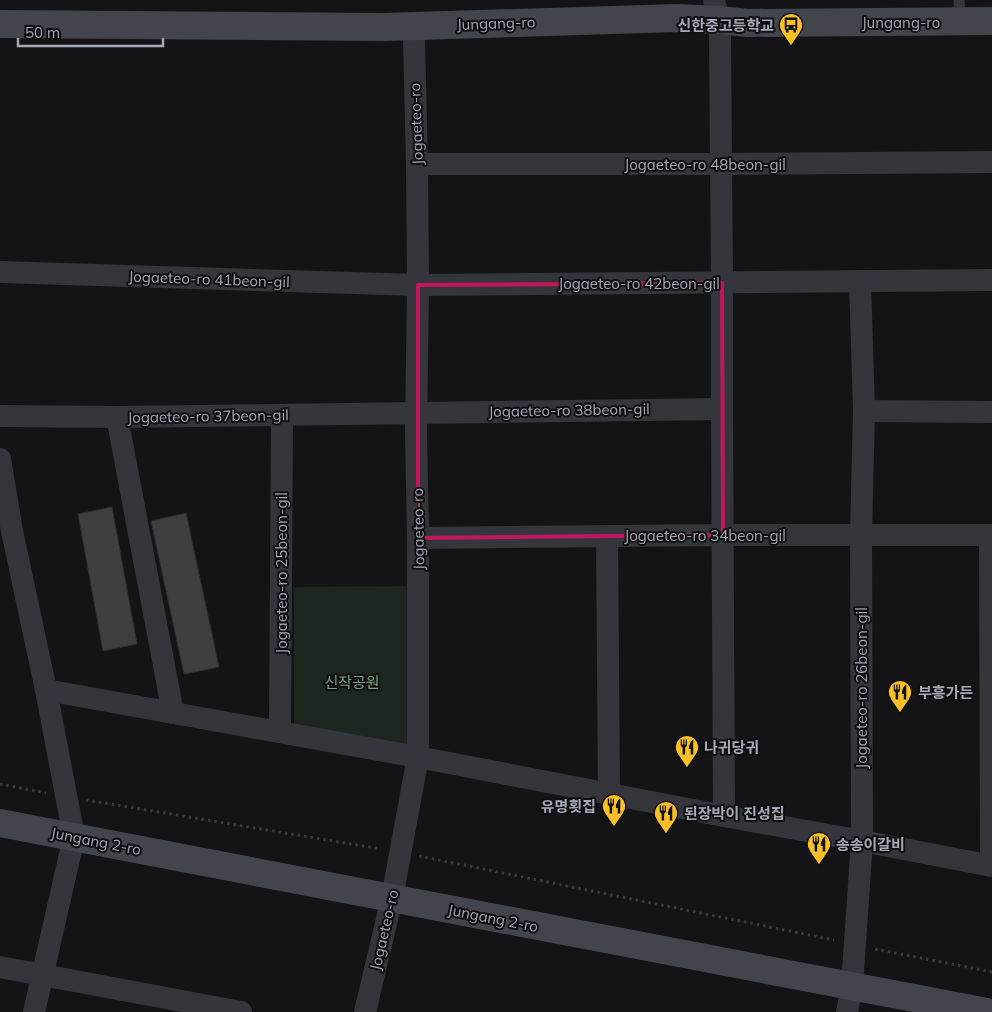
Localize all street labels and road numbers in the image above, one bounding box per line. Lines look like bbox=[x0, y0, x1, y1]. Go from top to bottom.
street label: Jungang-ro bbox=[456, 12, 536, 34]
street label: Jungang-ro bbox=[862, 13, 940, 32]
street label: Jogaeteo-ro bbox=[405, 83, 427, 165]
street label: Jogaeteo-ro 48beon-gil bbox=[624, 155, 786, 174]
street label: Jogaeteo-ro 41beon-gil bbox=[128, 267, 290, 291]
street label: Jogaeteo-ro 42beon-gil bbox=[558, 274, 720, 293]
street label: Jogaeteo-ro 38beon-gil bbox=[488, 399, 650, 421]
street label: Jogaeteo-ro 37beon-gil bbox=[127, 405, 289, 427]
street label: Jogaeteo-ro bbox=[408, 488, 428, 570]
street label: Jogaeteo-ro 25beon-gil bbox=[272, 492, 291, 654]
street label: Jogaeteo-ro 34beon-gil bbox=[624, 526, 786, 545]
street label: Jogaeteo-ro 26beon-gil bbox=[852, 607, 871, 769]
street label: Jungang 2-ro bbox=[49, 823, 143, 859]
street label: Jogaeteo-ro bbox=[366, 888, 402, 972]
street label: Jungang 2-ro bbox=[446, 900, 540, 936]

